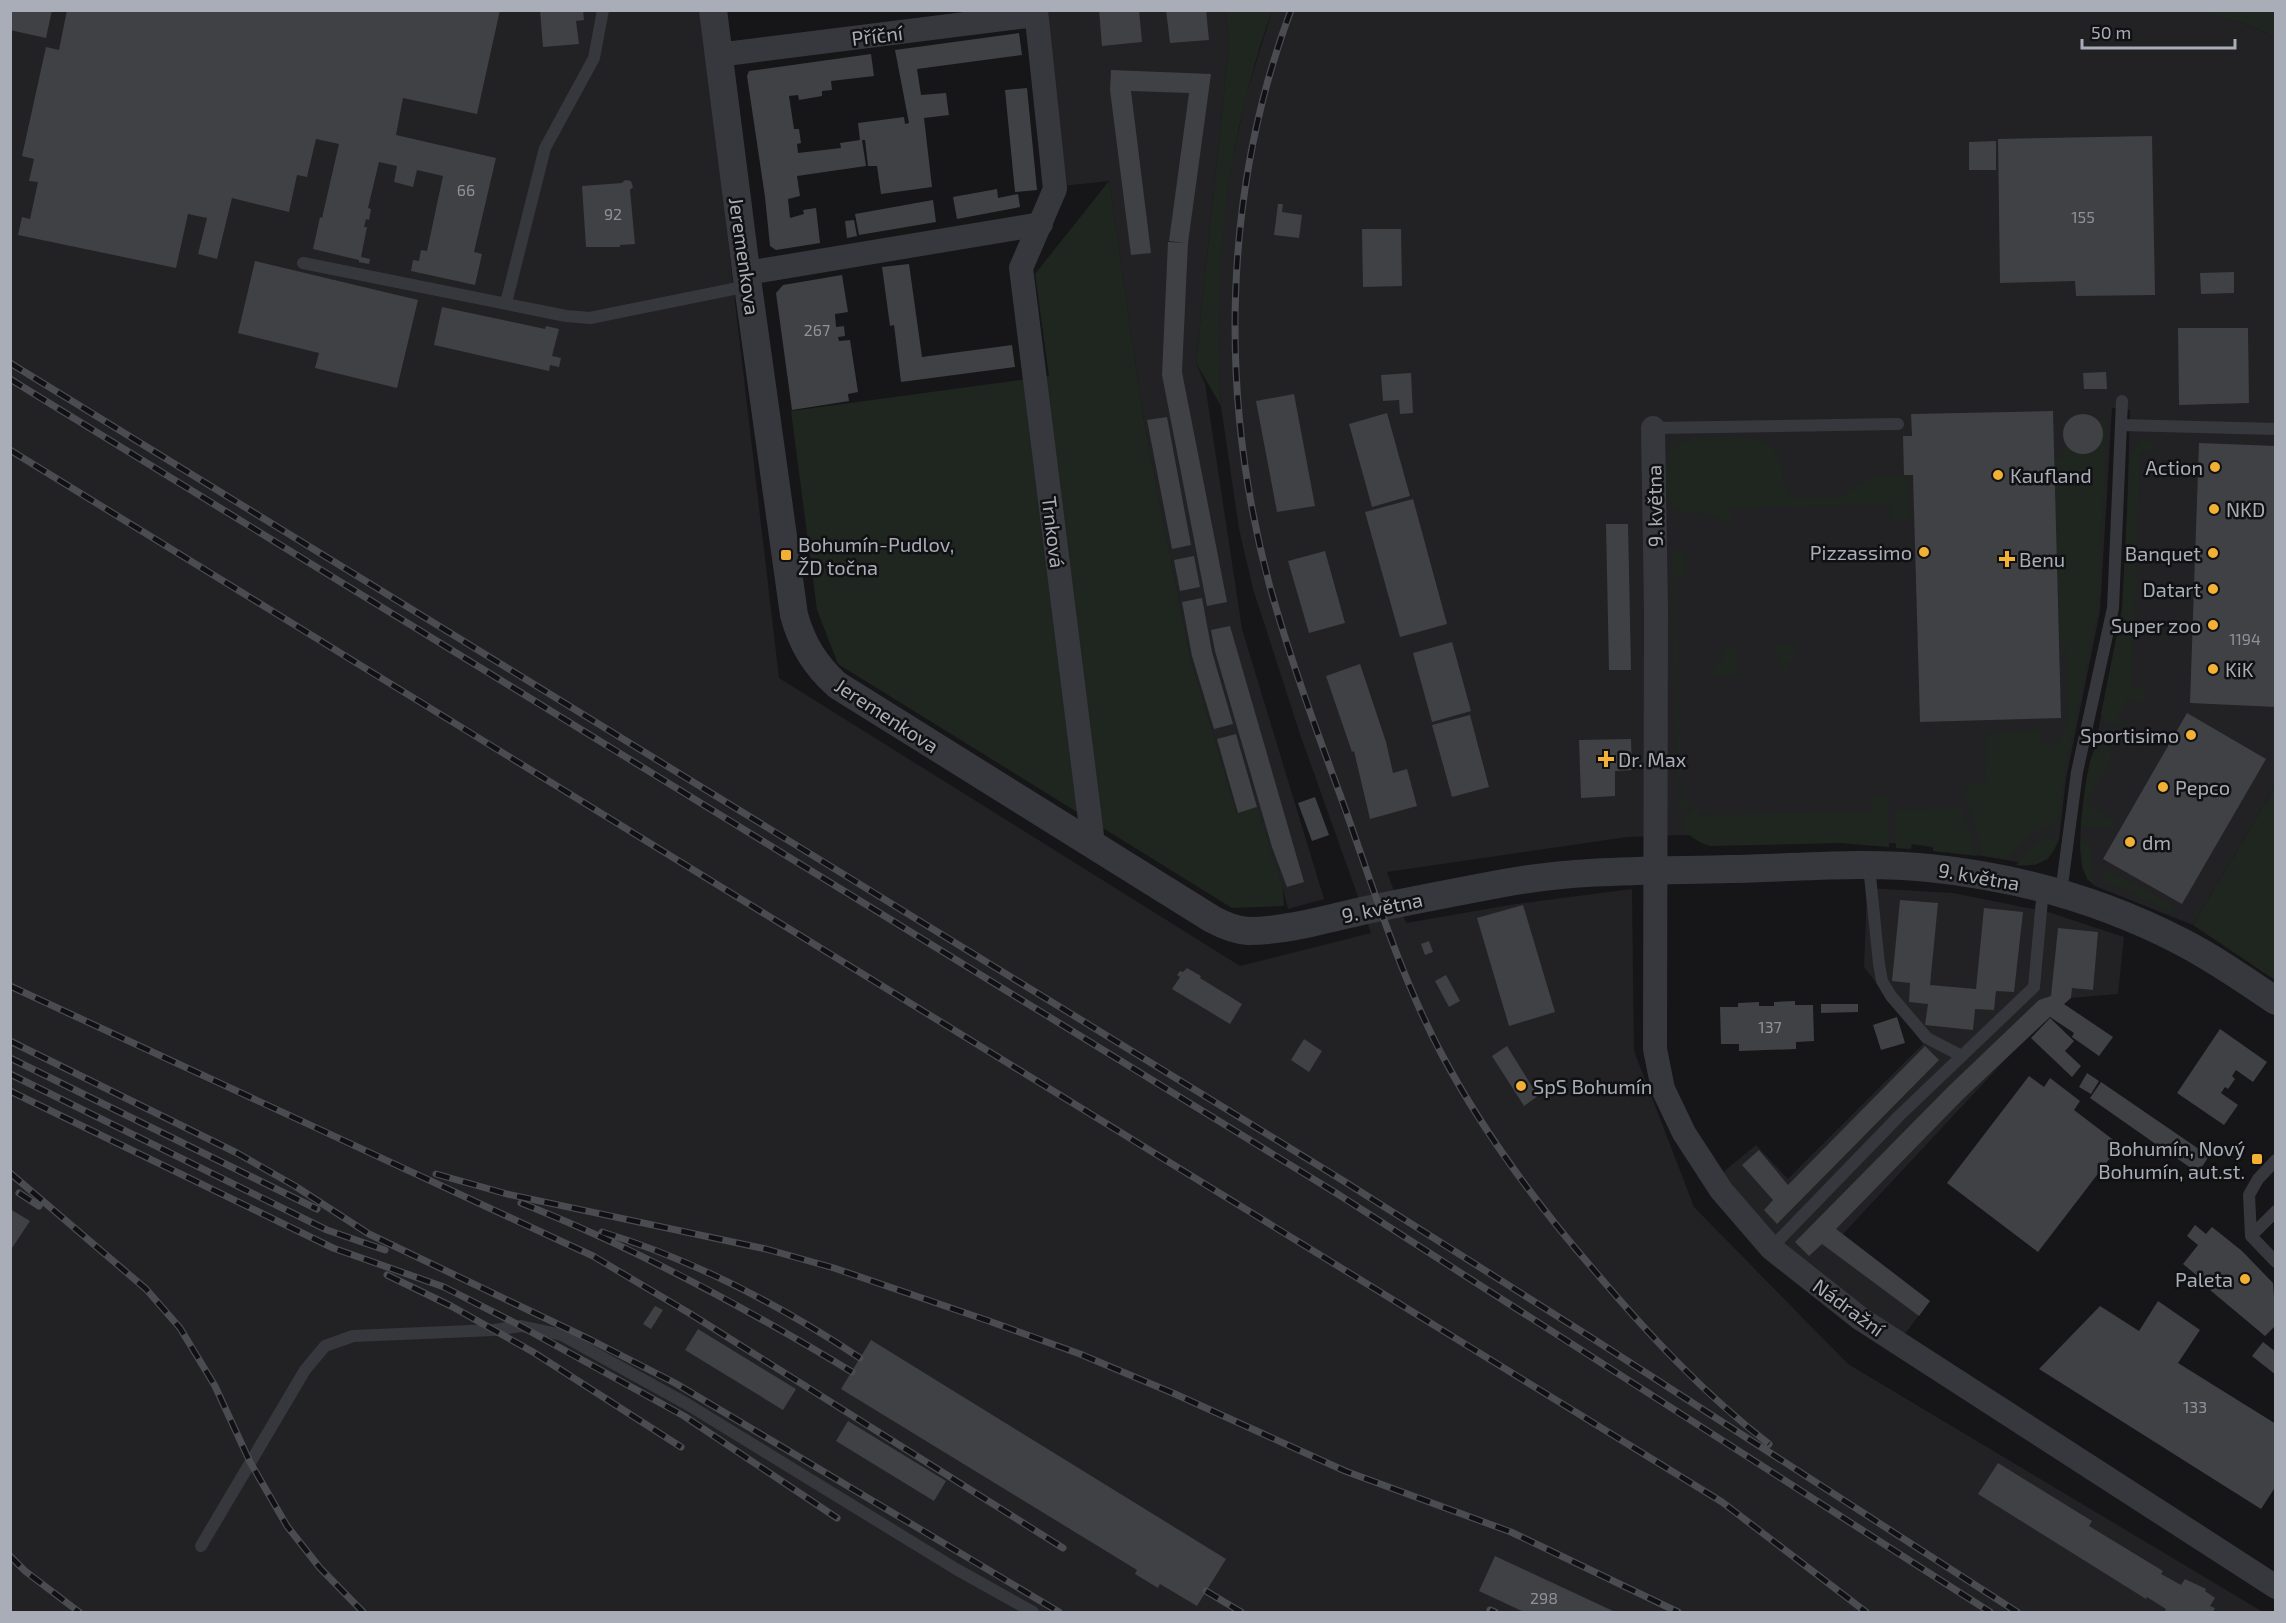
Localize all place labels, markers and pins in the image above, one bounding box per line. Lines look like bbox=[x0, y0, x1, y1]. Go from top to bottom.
place label: Action bbox=[2145, 455, 2203, 479]
marker: Action bbox=[2208, 460, 2222, 474]
place label: Kaufland bbox=[2010, 463, 2092, 487]
marker: Kaufland bbox=[1991, 468, 2005, 482]
place label: NKD bbox=[2226, 497, 2265, 521]
marker: NKD bbox=[2207, 502, 2221, 516]
place label: Bohumín-Pudlov, ŽD točna bbox=[798, 532, 954, 579]
place label: Pizzassimo bbox=[1810, 540, 1912, 564]
place label: Banquet bbox=[2125, 541, 2201, 565]
marker: Pizzassimo bbox=[1917, 545, 1931, 559]
marker: Banquet bbox=[2206, 546, 2220, 560]
place label: Benu bbox=[2019, 547, 2065, 571]
marker: Bohumín-Pudlov, ŽD točna bbox=[779, 548, 793, 562]
marker: Benu bbox=[2000, 552, 2014, 566]
place label: Datart bbox=[2143, 577, 2201, 601]
marker: Datart bbox=[2206, 582, 2220, 596]
place label: Super zoo bbox=[2111, 613, 2201, 637]
marker: Super zoo bbox=[2206, 618, 2220, 632]
place label: KiK bbox=[2225, 657, 2254, 681]
marker: KiK bbox=[2206, 662, 2220, 676]
place label: Sportisimo bbox=[2080, 723, 2179, 747]
marker: Sportisimo bbox=[2184, 728, 2198, 742]
place label: Dr. Max bbox=[1618, 747, 1687, 771]
marker: Dr. Max bbox=[1599, 752, 1613, 766]
place label: Pepco bbox=[2175, 775, 2230, 799]
marker: Pepco bbox=[2156, 780, 2170, 794]
place label: dm bbox=[2142, 830, 2171, 854]
marker: dm bbox=[2123, 835, 2137, 849]
place label: SpS Bohumín bbox=[1533, 1074, 1652, 1098]
marker: SpS Bohumín bbox=[1514, 1079, 1528, 1093]
place label: Bohumín, Nový Bohumín, aut.st. bbox=[2098, 1136, 2245, 1183]
marker: Bohumín, Nový Bohumín, aut.st. bbox=[2250, 1152, 2264, 1166]
place label: Paleta bbox=[2175, 1267, 2233, 1291]
marker: Paleta bbox=[2238, 1272, 2252, 1286]

